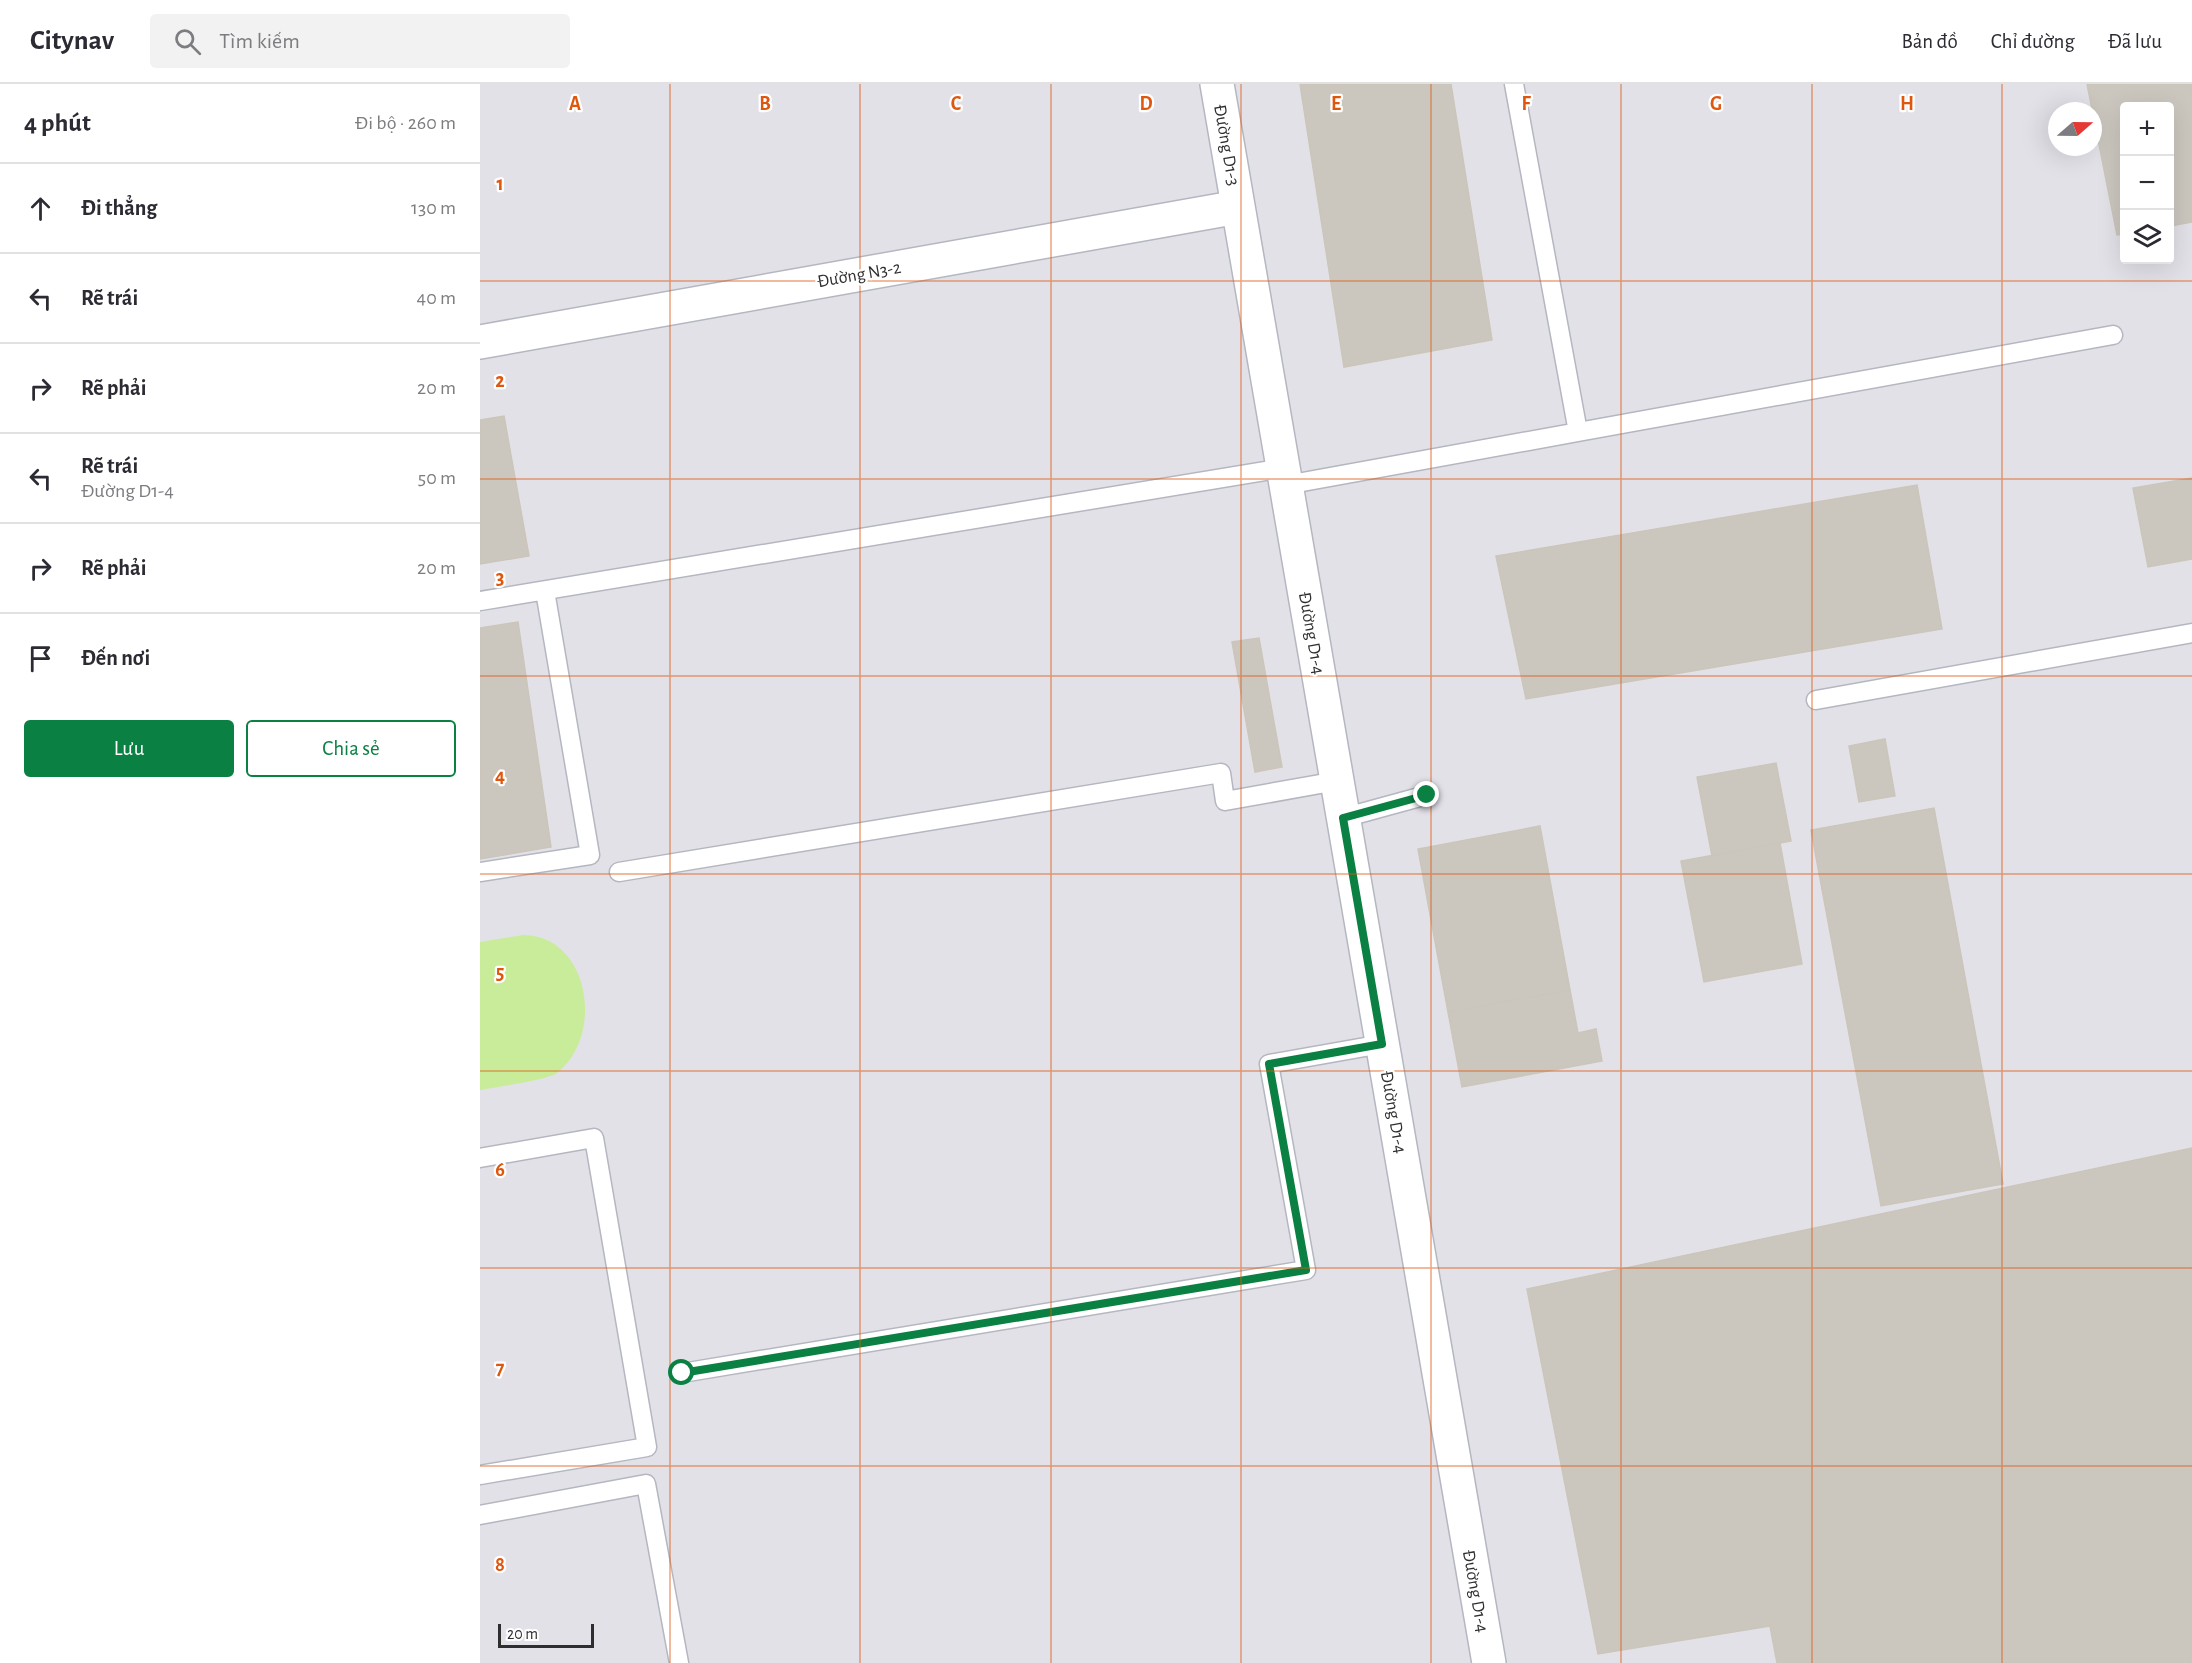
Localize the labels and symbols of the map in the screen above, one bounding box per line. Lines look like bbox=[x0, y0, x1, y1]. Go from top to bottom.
text: A bbox=[569, 94, 581, 114]
text: B bbox=[759, 94, 771, 114]
text: C bbox=[951, 94, 962, 114]
text: D bbox=[1139, 94, 1153, 114]
text: E bbox=[1331, 94, 1341, 114]
text: F bbox=[1521, 94, 1531, 114]
text: G bbox=[1710, 94, 1722, 114]
text: H bbox=[1900, 94, 1914, 114]
north arrow bbox=[2048, 102, 2102, 156]
street label: Đường D1-3 bbox=[1210, 103, 1242, 187]
text: 1 bbox=[496, 174, 504, 194]
street label: Đường N3-2 bbox=[816, 259, 903, 291]
text: 2 bbox=[495, 371, 505, 391]
text: 3 bbox=[496, 568, 504, 588]
street label: Đường D1-4 bbox=[1295, 590, 1327, 676]
text: 4 bbox=[495, 766, 505, 786]
route end bbox=[1413, 781, 1439, 807]
text: 5 bbox=[496, 963, 504, 983]
street label: Đường D1-4 bbox=[1377, 1069, 1409, 1155]
text: 6 bbox=[495, 1160, 505, 1180]
text: 7 bbox=[496, 1358, 505, 1378]
route start bbox=[668, 1359, 694, 1385]
street label: Đường D1-4 bbox=[1459, 1548, 1491, 1634]
text: 8 bbox=[495, 1555, 505, 1575]
scale bar bbox=[498, 1621, 594, 1648]

